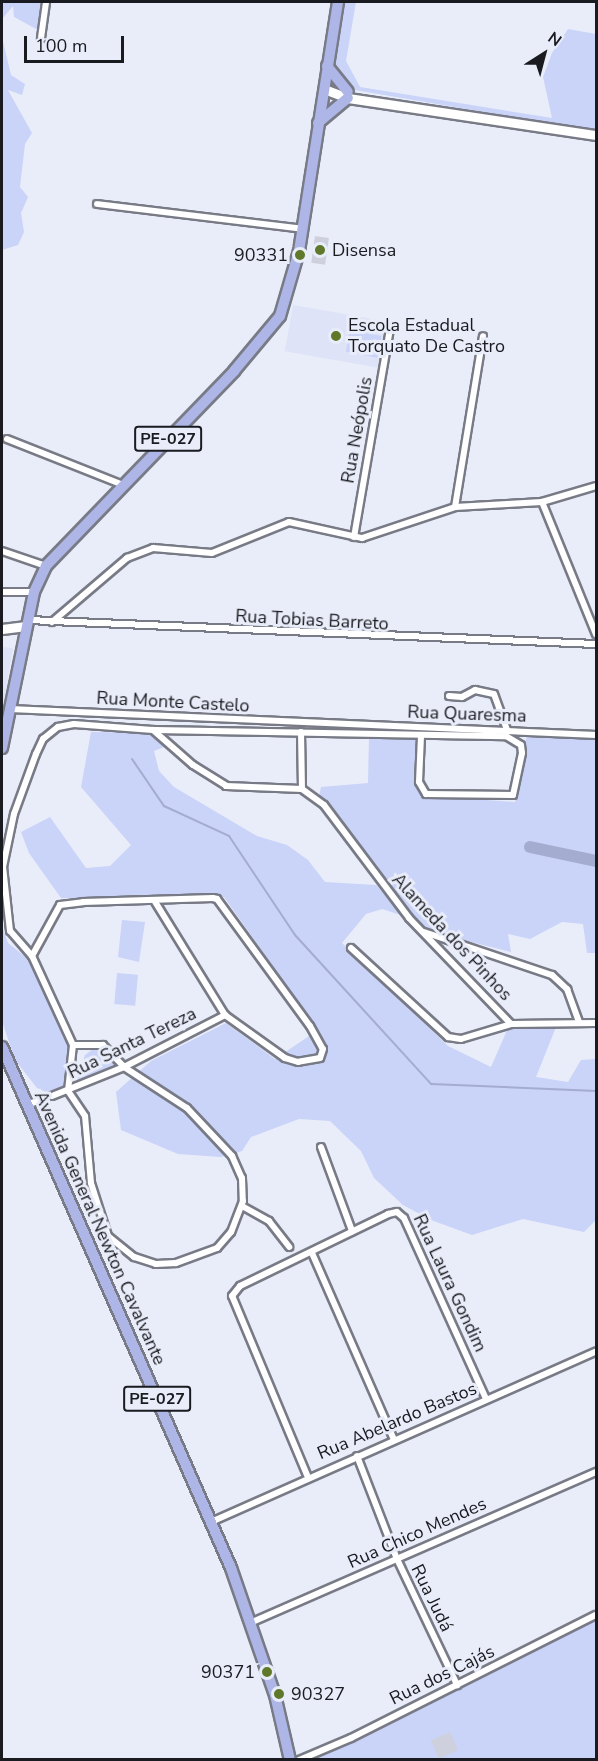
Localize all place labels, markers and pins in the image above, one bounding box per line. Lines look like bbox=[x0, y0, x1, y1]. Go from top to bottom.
place label: Disensa bbox=[332, 239, 396, 261]
marker: Disensa bbox=[313, 243, 327, 257]
place label: 90331 bbox=[234, 244, 288, 266]
marker: 90331 bbox=[293, 248, 307, 262]
place label: Escola Estadual Torquato De Castro bbox=[348, 315, 505, 358]
marker: Escola Estadual Torquato De Castro bbox=[329, 329, 343, 343]
place label: 90371 bbox=[201, 1661, 255, 1683]
marker: 90371 bbox=[260, 1665, 274, 1679]
place label: 90327 bbox=[291, 1683, 345, 1705]
marker: 90327 bbox=[272, 1687, 286, 1701]

